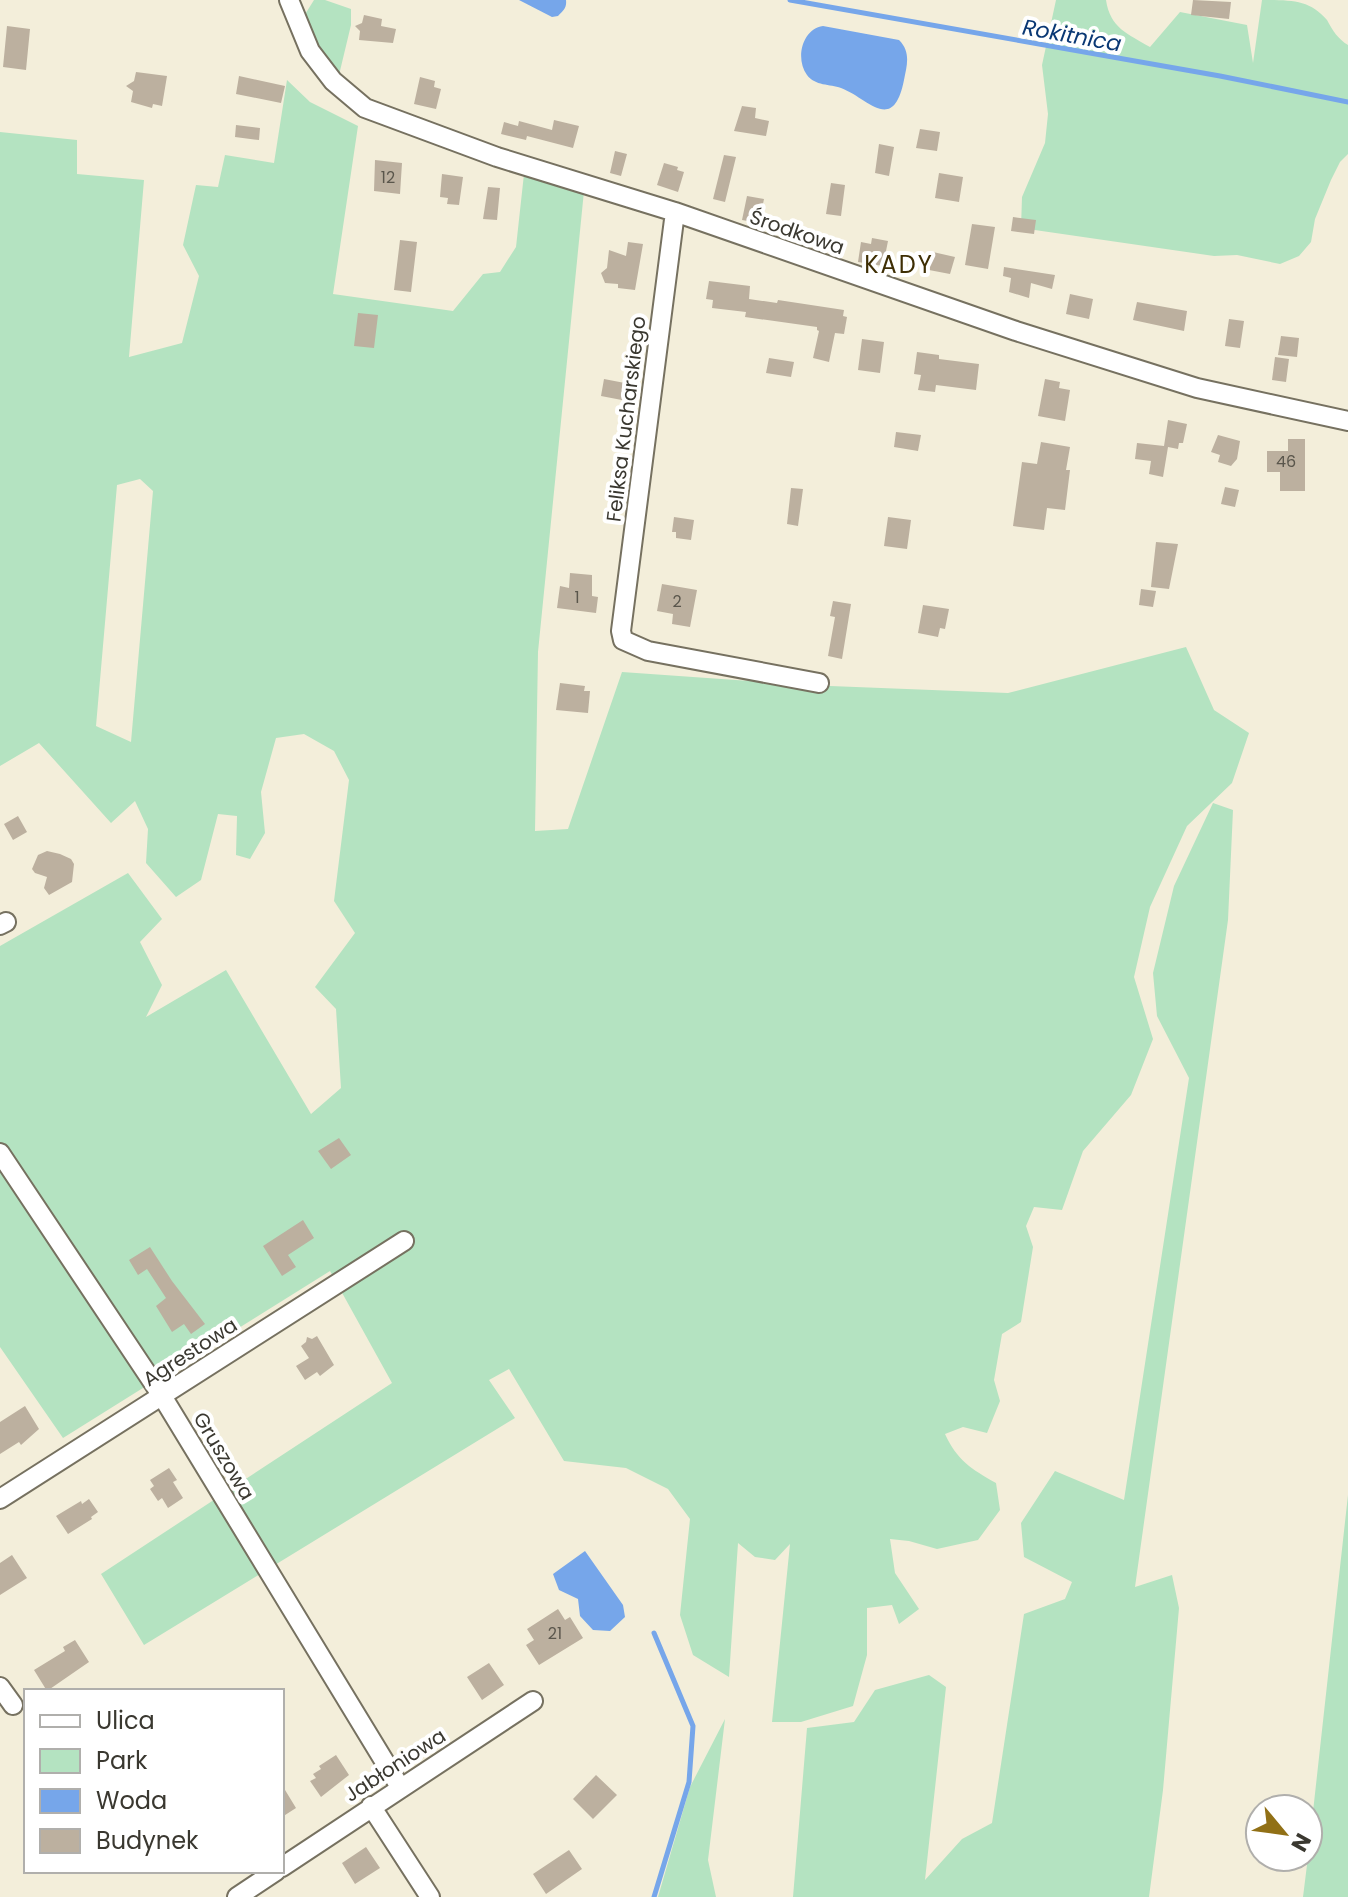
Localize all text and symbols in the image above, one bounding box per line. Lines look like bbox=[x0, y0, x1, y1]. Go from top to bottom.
water label: Rokitnica bbox=[1020, 12, 1124, 59]
house number: 12 bbox=[381, 166, 395, 189]
street label: Środkowa bbox=[746, 203, 848, 261]
district label: KADY bbox=[864, 248, 934, 281]
street label: Feliksa Kucharskiego bbox=[599, 315, 653, 523]
house number: 46 bbox=[1276, 450, 1296, 473]
house number: 1 bbox=[574, 586, 580, 609]
house number: 2 bbox=[672, 590, 682, 613]
street label: Agrestowa bbox=[137, 1311, 243, 1393]
street label: Gruszowa bbox=[187, 1407, 261, 1505]
house number: 21 bbox=[548, 1622, 562, 1645]
legend bbox=[24, 1689, 284, 1873]
text: Ulica bbox=[96, 1704, 155, 1737]
street label: Jabłoniowa bbox=[339, 1722, 451, 1808]
text: Park bbox=[96, 1744, 148, 1777]
text: Woda bbox=[96, 1784, 167, 1817]
north arrow bbox=[1244, 1793, 1324, 1873]
text: Budynek bbox=[96, 1824, 199, 1857]
text: N bbox=[1283, 1828, 1319, 1857]

